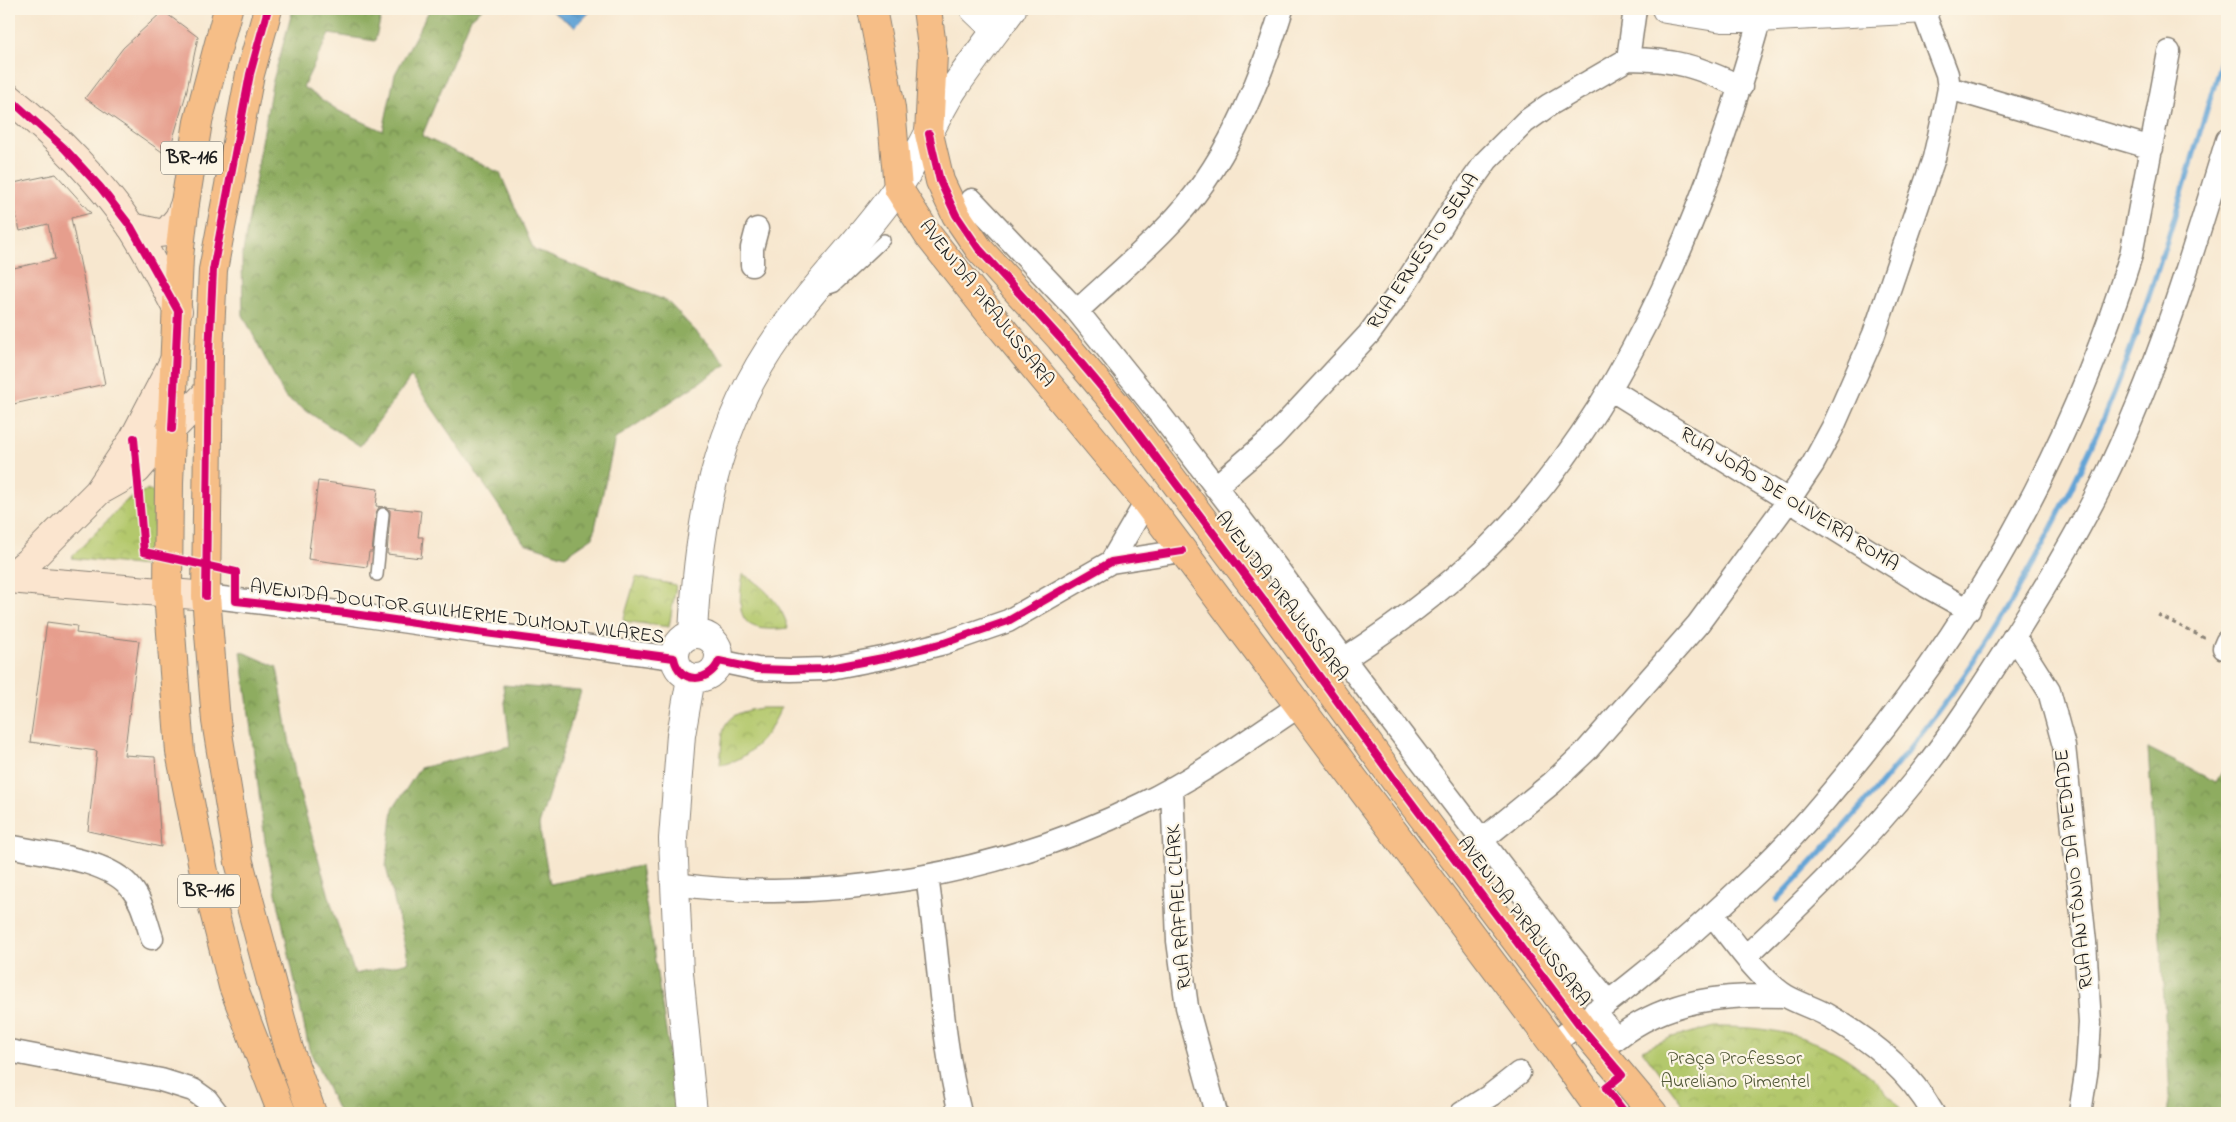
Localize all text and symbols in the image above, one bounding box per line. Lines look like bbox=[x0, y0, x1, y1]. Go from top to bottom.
road number: BR-116 bbox=[161, 142, 223, 174]
street label: RUA ERNESTO SENA bbox=[1361, 168, 1487, 336]
street label: AVENIDA PIRAJUSSARA bbox=[911, 214, 1061, 394]
street label: RUA JOÃO DE OLIVEIRA ROMA bbox=[1674, 420, 1904, 580]
street label: AVENIDA PIRAJUSSARA bbox=[1207, 506, 1355, 688]
street label: AVENIDA DOUTOR GUILHERME DUMONT VILARES bbox=[248, 573, 666, 653]
street label: RUA ANTÔNIO DA PIEDADE bbox=[2048, 748, 2102, 990]
street label: RUA RAFAEL CLARK bbox=[1160, 823, 1200, 991]
street label: AVENIDA PIRAJUSSARA bbox=[1449, 831, 1597, 1013]
road number: BR-116 bbox=[178, 874, 240, 908]
park label: Praça Professor Aureliano Pimentel bbox=[1660, 1045, 1810, 1097]

